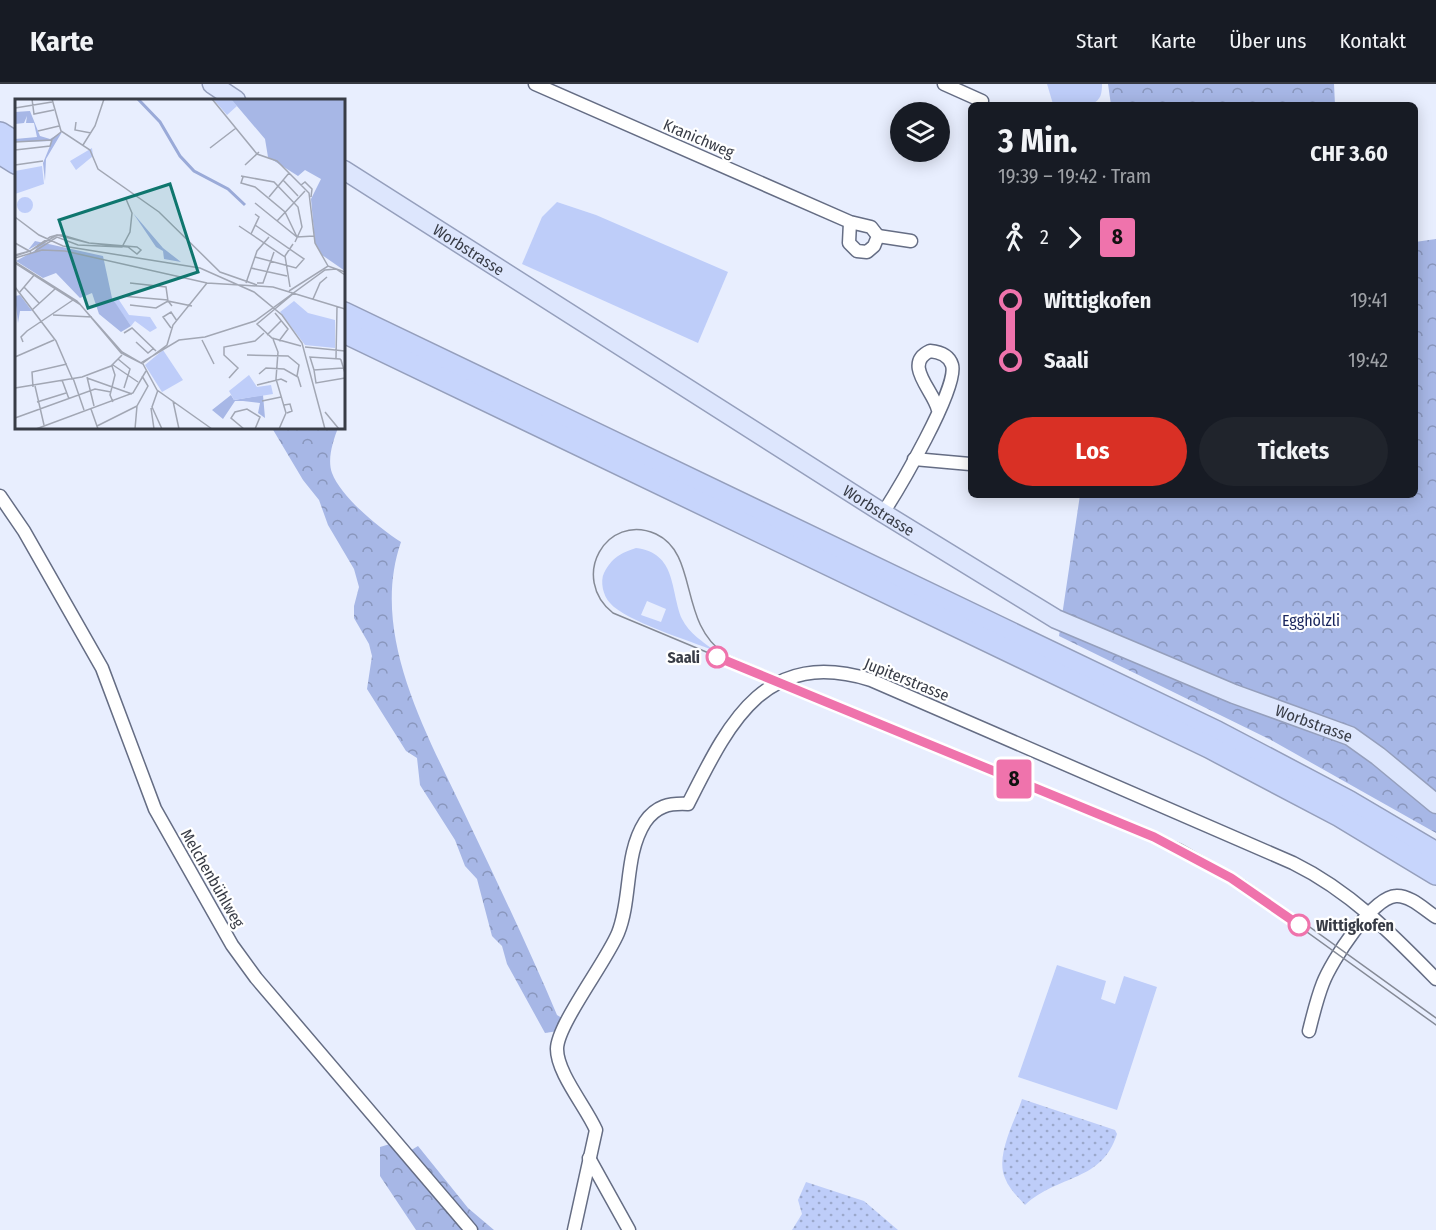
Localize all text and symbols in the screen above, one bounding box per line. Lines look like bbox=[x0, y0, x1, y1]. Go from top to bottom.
text: Karte bbox=[30, 25, 94, 58]
text: Start bbox=[1076, 28, 1118, 54]
text: Karte bbox=[1151, 28, 1196, 54]
text: Über uns bbox=[1229, 28, 1306, 54]
text: Kontakt bbox=[1339, 28, 1406, 54]
inset map bbox=[15, 99, 345, 429]
map controls bbox=[890, 102, 950, 162]
button: layers bbox=[890, 102, 950, 162]
street label: Kranichweg bbox=[661, 115, 737, 162]
text: 3 Min. bbox=[998, 121, 1078, 161]
text: CHF 3.60 bbox=[1310, 140, 1388, 167]
text: 19:39 – 19:42 · Tram bbox=[998, 164, 1151, 188]
street label: Worbstrasse bbox=[429, 220, 508, 280]
icon: walk bbox=[998, 221, 1031, 254]
icon: forward bbox=[1058, 221, 1091, 254]
text: 8 bbox=[1112, 224, 1123, 250]
text: 2 bbox=[1040, 225, 1049, 249]
text: Wittigkofen bbox=[1044, 287, 1151, 314]
text: 19:41 bbox=[1350, 288, 1388, 312]
text: Saali bbox=[1044, 347, 1089, 374]
text: 19:42 bbox=[1348, 348, 1388, 372]
button: Los bbox=[998, 417, 1187, 486]
button: Tickets bbox=[1199, 417, 1388, 486]
street label: Worbstrasse bbox=[839, 481, 918, 540]
park label: Egghölzli bbox=[1282, 611, 1340, 630]
marker: Saali bbox=[706, 646, 728, 668]
place label: Saali bbox=[668, 648, 700, 667]
street label: Jupiterstrasse bbox=[862, 654, 952, 705]
street label: Worbstrasse bbox=[1273, 701, 1355, 746]
line badge: 8 bbox=[994, 760, 1034, 798]
text: 8 bbox=[1008, 766, 1020, 792]
street label: Melchenbühlweg bbox=[177, 826, 249, 931]
marker: Wittigkofen bbox=[1288, 914, 1310, 936]
place label: Wittigkofen bbox=[1316, 916, 1394, 935]

